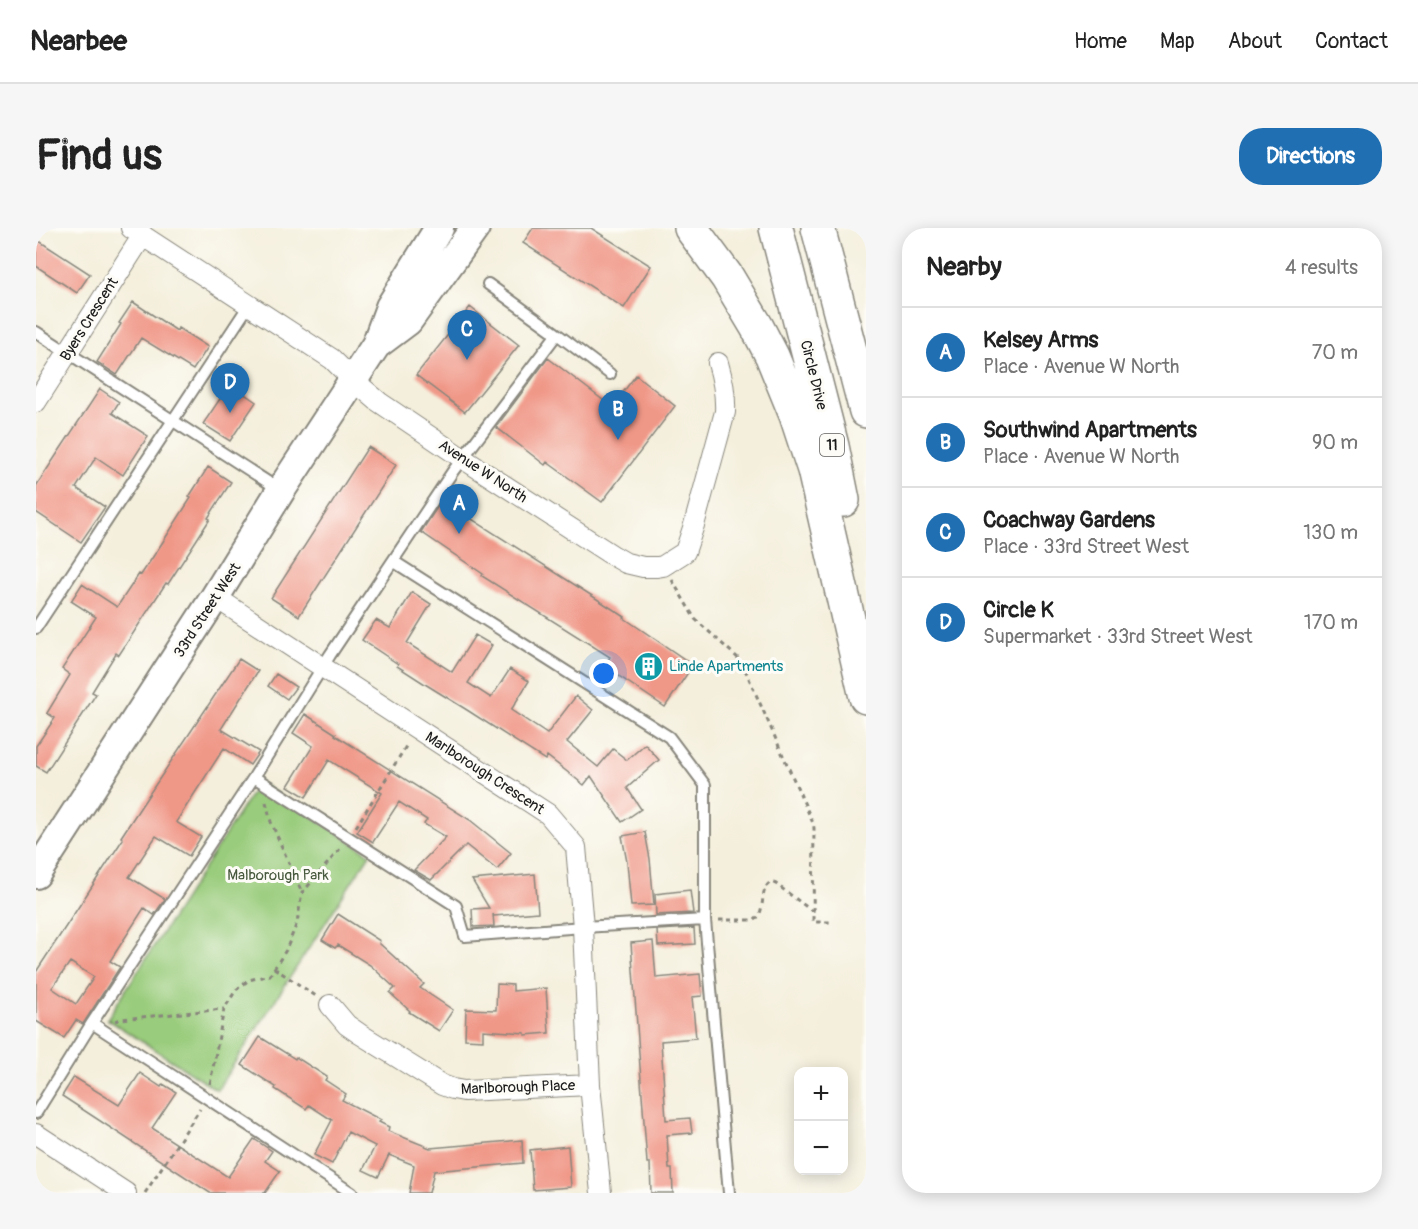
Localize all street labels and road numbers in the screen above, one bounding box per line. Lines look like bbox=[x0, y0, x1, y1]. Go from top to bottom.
street label: Byers Crescent bbox=[56, 273, 123, 365]
street label: Circle Drive bbox=[796, 338, 831, 413]
road number: 11 bbox=[820, 434, 844, 456]
street label: Avenue W North bbox=[435, 436, 531, 506]
street label: 33rd Street West bbox=[170, 558, 246, 661]
street label: Marlborough Crescent bbox=[422, 728, 549, 820]
street label: Marlborough Place bbox=[460, 1076, 576, 1099]

